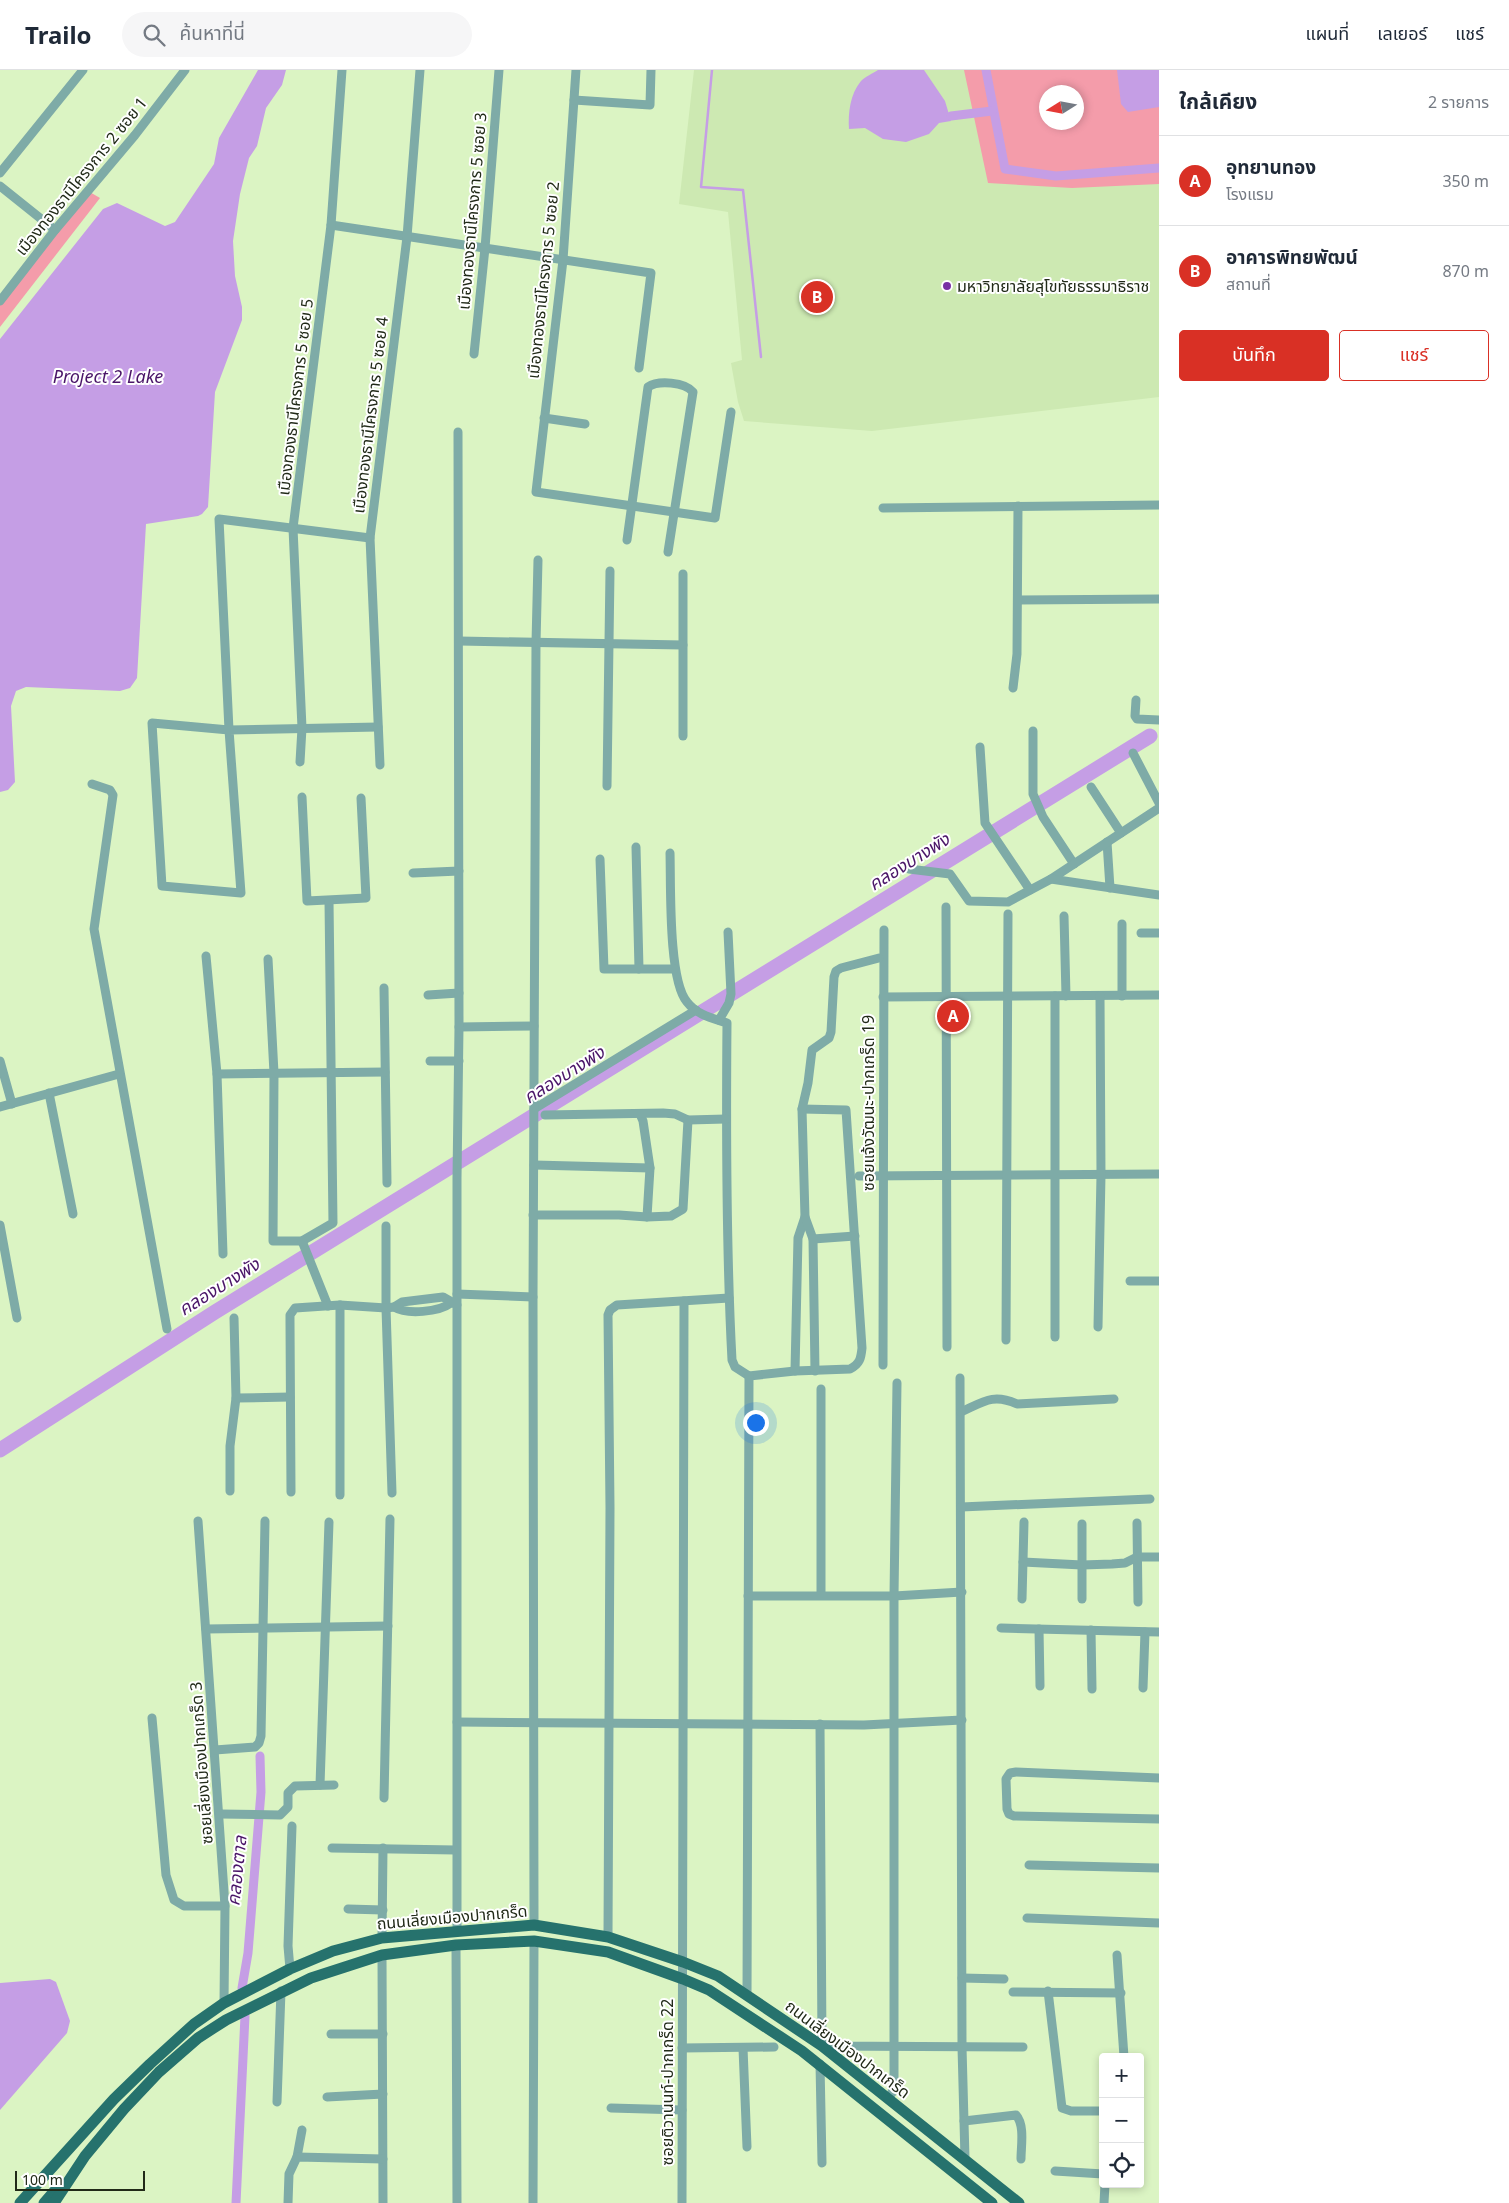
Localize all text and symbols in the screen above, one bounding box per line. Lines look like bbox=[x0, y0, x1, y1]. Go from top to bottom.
search box bbox=[122, 12, 472, 57]
text: Trailo bbox=[25, 18, 92, 51]
text: ค้นหาที่นี่ bbox=[180, 20, 245, 46]
icon: search bbox=[140, 21, 168, 49]
text: แผนที่ bbox=[1305, 21, 1349, 45]
text: เลเยอร์ bbox=[1377, 21, 1427, 45]
text: แชร์ bbox=[1455, 21, 1484, 45]
north arrow bbox=[1039, 85, 1084, 130]
text: ใกล้เคียง bbox=[1179, 87, 1257, 115]
text: 2 รายการ bbox=[1428, 91, 1489, 113]
street label: เมืองทองธานีโครงการ 2 ซอย 1 bbox=[10, 92, 152, 260]
street label: เมืองทองธานีโครงการ 5 ซอย 3 bbox=[452, 111, 492, 311]
text: อุทยานทอง bbox=[1226, 154, 1316, 180]
text: A bbox=[1189, 170, 1201, 192]
text: 350 m bbox=[1442, 170, 1489, 192]
street label: เมืองทองธานีโครงการ 5 ซอย 2 bbox=[522, 180, 564, 380]
text: โรงแรม bbox=[1226, 183, 1274, 205]
text: อาคารพิทยพัฒน์ bbox=[1226, 244, 1358, 270]
text: B bbox=[1190, 260, 1200, 282]
text: 870 m bbox=[1442, 260, 1489, 282]
text: สถานที่ bbox=[1226, 273, 1271, 295]
place label: มหาวิทยาลัยสุโขทัยธรรมาธิราช bbox=[957, 275, 1149, 297]
pin: B bbox=[801, 278, 833, 316]
marker: มหาวิทยาลัยสุโขทัยธรรมาธิราช bbox=[941, 280, 953, 292]
street label: เมืองทองธานีโครงการ 5 ซอย 5 bbox=[272, 297, 318, 497]
street label: เมืองทองธานีโครงการ 5 ซอย 4 bbox=[347, 315, 393, 515]
button: บันทึก bbox=[1179, 330, 1329, 381]
button: แชร์ bbox=[1339, 330, 1489, 381]
water label: Project 2 Lake bbox=[53, 364, 163, 388]
water label: คลองบางพัง bbox=[863, 826, 955, 896]
pin: A bbox=[937, 997, 969, 1035]
street label: ซอยแจ้งวัฒนะ-ปากเกร็ด 19 bbox=[857, 1015, 879, 1191]
water label: คลองบางพัง bbox=[518, 1039, 610, 1109]
water label: คลองบางพัง bbox=[173, 1251, 265, 1321]
your location bbox=[743, 1410, 769, 1436]
street label: ซอยเลี่ยงเมืองปากเกร็ด 3 bbox=[184, 1681, 218, 1845]
water label: คลองตาล bbox=[220, 1834, 252, 1907]
street label: ถนนเลี่ยงเมืองปากเกร็ด bbox=[376, 1899, 528, 1935]
street label: ถนนเลี่ยงเมืองปากเกร็ด bbox=[781, 1995, 915, 2103]
street label: ซอยติวานนท์-ปากเกร็ด 22 bbox=[656, 1999, 678, 2165]
map controls bbox=[1099, 2053, 1144, 2188]
button: + bbox=[1099, 2053, 1144, 2098]
button: − bbox=[1099, 2098, 1144, 2143]
button: locate bbox=[1099, 2143, 1144, 2188]
scale bar bbox=[15, 2168, 145, 2191]
text: 100 m bbox=[22, 2170, 63, 2189]

